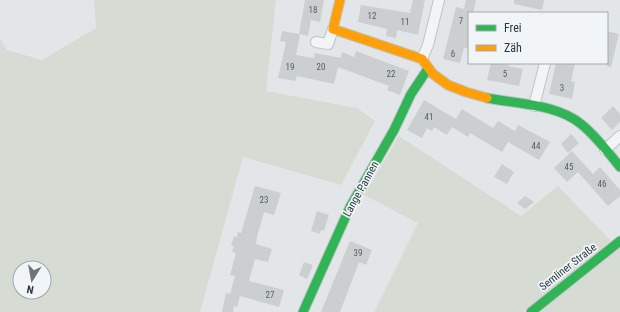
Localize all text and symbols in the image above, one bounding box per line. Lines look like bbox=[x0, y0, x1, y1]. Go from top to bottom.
house number: 18 bbox=[309, 5, 317, 15]
house number: 12 bbox=[368, 11, 377, 21]
legend bbox=[468, 12, 608, 64]
house number: 7 bbox=[459, 16, 464, 26]
house number: 11 bbox=[401, 17, 409, 27]
text: Frei bbox=[504, 21, 522, 35]
text: Zäh bbox=[504, 41, 522, 55]
house number: 6 bbox=[451, 49, 455, 59]
house number: 19 bbox=[286, 62, 294, 72]
house number: 20 bbox=[317, 62, 325, 72]
house number: 22 bbox=[387, 69, 396, 79]
house number: 5 bbox=[503, 69, 508, 79]
house number: 3 bbox=[560, 83, 564, 93]
house number: 41 bbox=[425, 112, 433, 122]
house number: 44 bbox=[532, 141, 541, 151]
street label: Lange Pannen bbox=[340, 159, 382, 219]
house number: 45 bbox=[565, 162, 574, 172]
house number: 46 bbox=[598, 179, 606, 189]
house number: 23 bbox=[260, 195, 268, 205]
street label: Semliner Straße bbox=[537, 241, 599, 293]
house number: 39 bbox=[354, 248, 362, 258]
north arrow bbox=[12, 260, 52, 300]
text: N bbox=[25, 282, 35, 296]
house number: 27 bbox=[266, 290, 275, 300]

